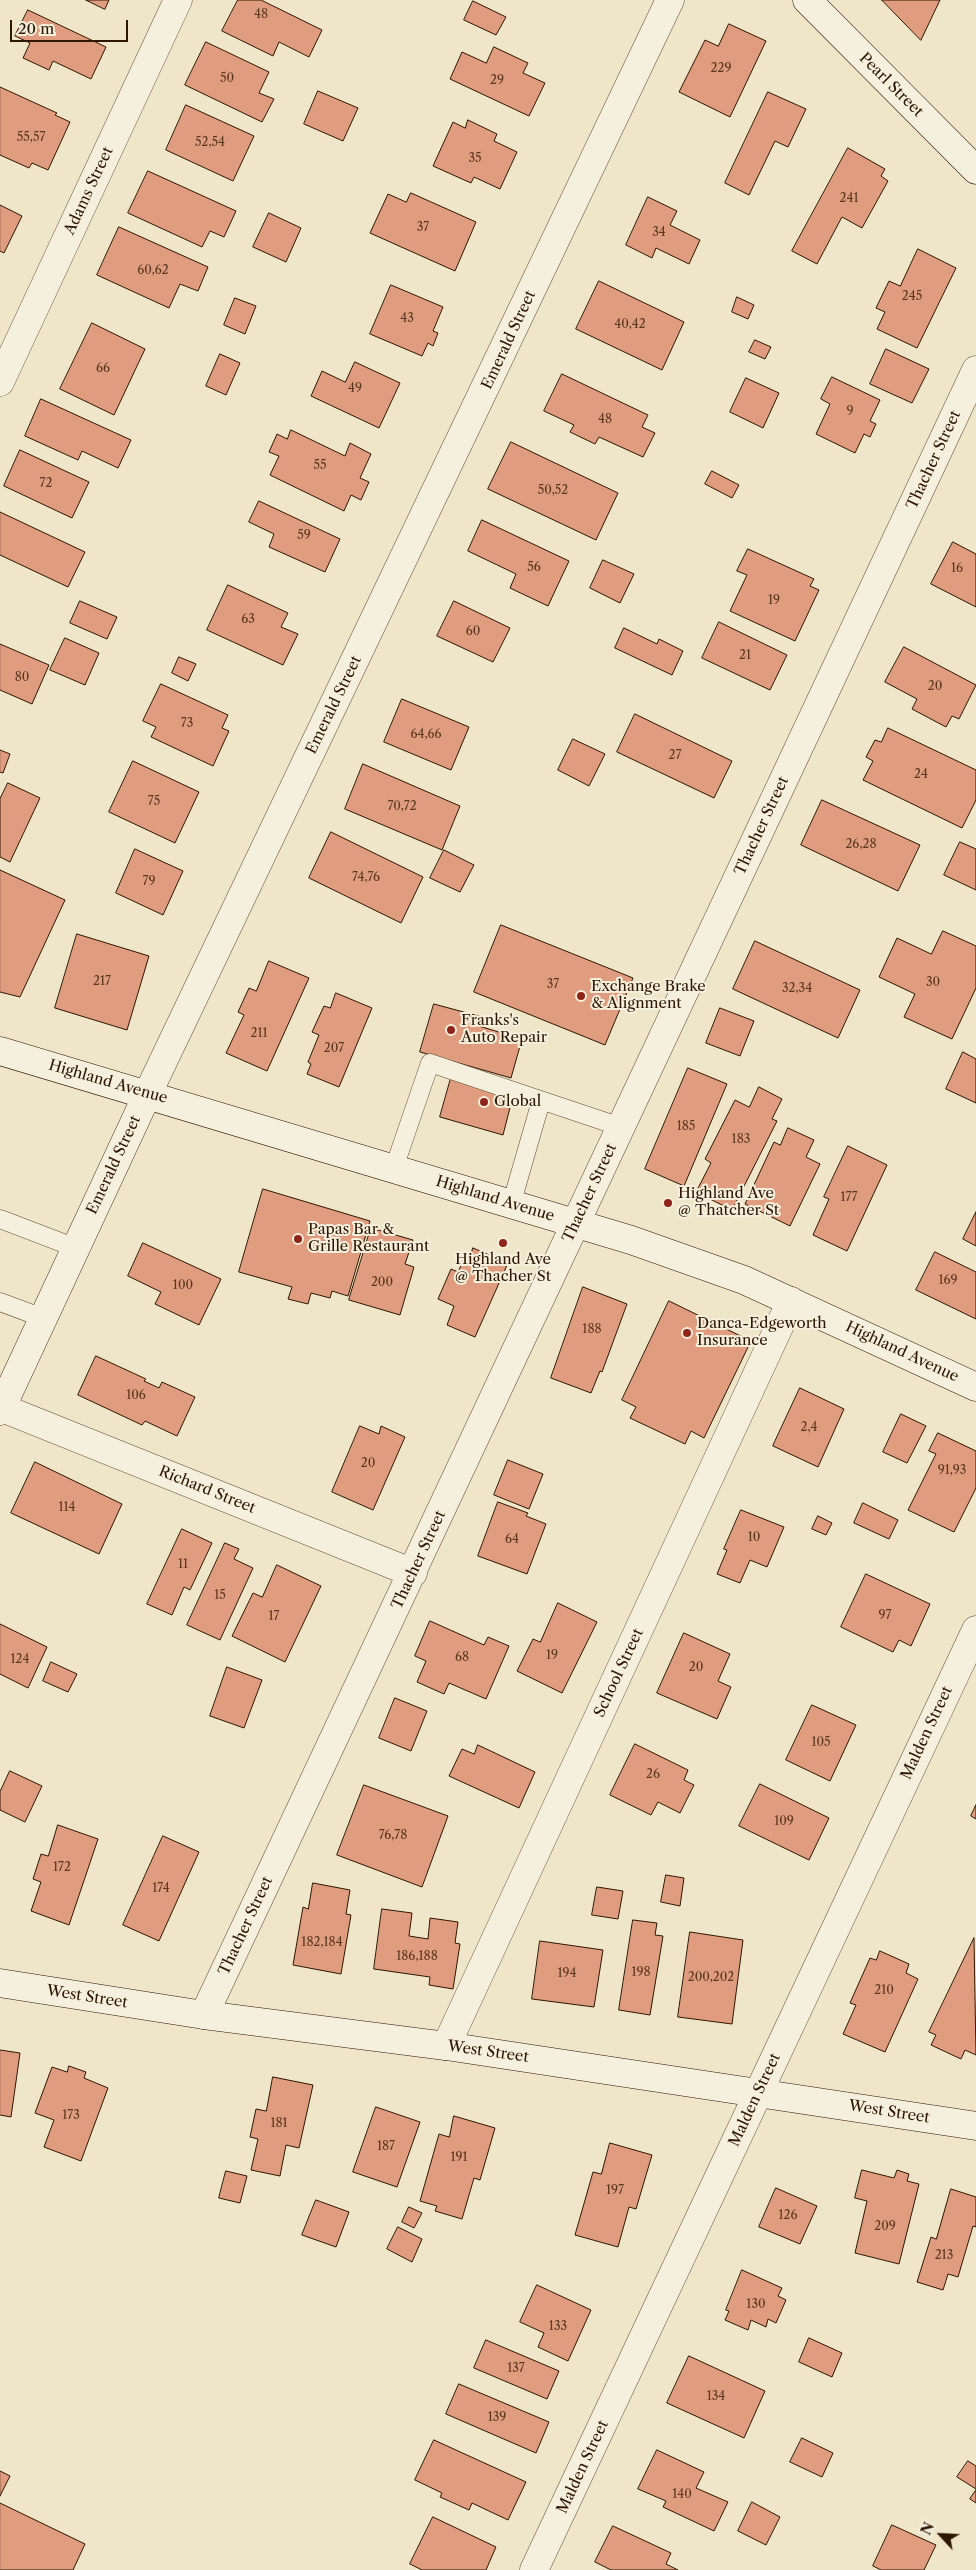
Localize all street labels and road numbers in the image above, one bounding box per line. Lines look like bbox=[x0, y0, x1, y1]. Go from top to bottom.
street label: Pearl Street bbox=[855, 49, 927, 121]
street label: Adams Street bbox=[61, 144, 117, 238]
street label: Emerald Street bbox=[478, 288, 540, 392]
street label: Thacher Street bbox=[903, 408, 965, 512]
street label: Emerald Street bbox=[302, 653, 366, 757]
street label: Thacher Street bbox=[731, 774, 793, 878]
street label: Highland Avenue bbox=[46, 1056, 170, 1108]
street label: Emerald Street bbox=[83, 1113, 145, 1217]
street label: Thacher Street bbox=[559, 1141, 621, 1245]
street label: Highland Avenue bbox=[434, 1172, 556, 1226]
street label: Highland Avenue bbox=[842, 1318, 962, 1386]
street label: Richard Street bbox=[156, 1462, 258, 1518]
street label: Thacher Street bbox=[388, 1508, 450, 1612]
street label: School Street bbox=[591, 1626, 647, 1720]
street label: Malden Street bbox=[898, 1684, 956, 1782]
street label: Thacher Street bbox=[215, 1874, 277, 1978]
street label: West Street bbox=[45, 1982, 129, 2012]
street label: West Street bbox=[446, 2037, 530, 2067]
street label: Malden Street bbox=[726, 2051, 784, 2149]
street label: West Street bbox=[847, 2097, 931, 2127]
street label: Malden Street bbox=[554, 2418, 612, 2516]

